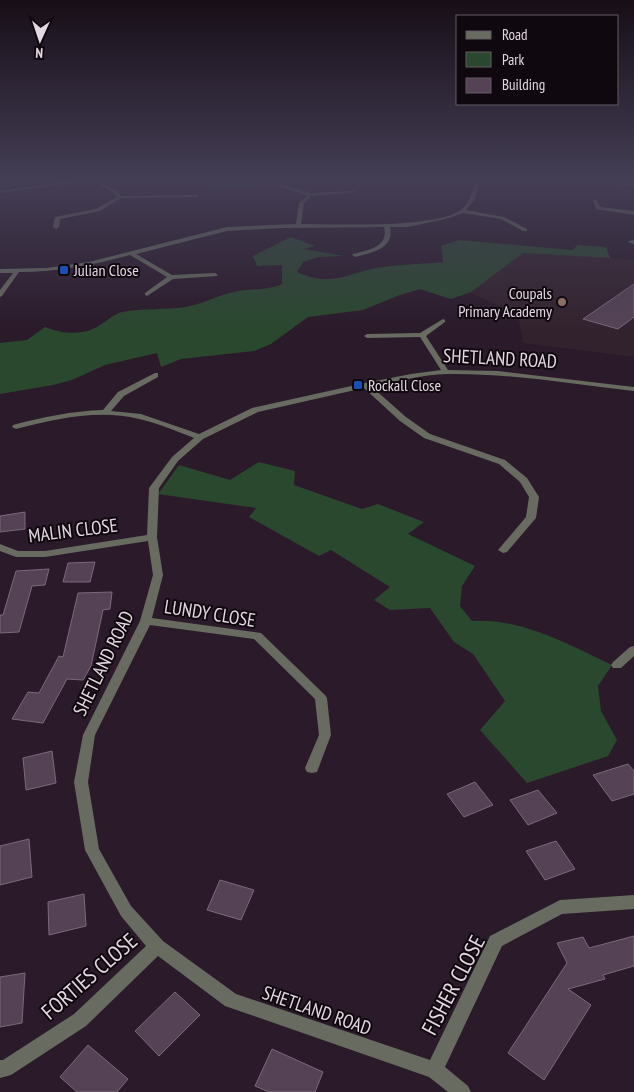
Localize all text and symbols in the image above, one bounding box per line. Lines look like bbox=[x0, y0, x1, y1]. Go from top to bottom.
north arrow bbox=[15, 15, 65, 65]
legend bbox=[456, 15, 619, 105]
text: Road bbox=[502, 25, 528, 44]
text: N bbox=[35, 44, 44, 62]
text: Park bbox=[502, 50, 524, 69]
text: Building bbox=[502, 75, 545, 94]
place label: Julian Close bbox=[73, 260, 139, 280]
marker: Julian Close bbox=[58, 264, 70, 276]
place label: Coupals Primary Academy bbox=[458, 283, 552, 321]
marker: Coupals Primary Academy bbox=[556, 296, 568, 308]
street label: SHETLAND ROAD bbox=[443, 343, 557, 373]
place label: Rockall Close bbox=[368, 375, 441, 395]
marker: Rockall Close bbox=[352, 379, 364, 391]
street label: MALIN CLOSE bbox=[27, 513, 119, 547]
street label: LUNDY CLOSE bbox=[163, 594, 257, 632]
street label: SHETLAND ROAD bbox=[67, 607, 139, 719]
street label: FORTIES CLOSE bbox=[35, 927, 143, 1025]
street label: FISHER CLOSE bbox=[415, 930, 491, 1040]
street label: SHETLAND ROAD bbox=[259, 980, 375, 1040]

